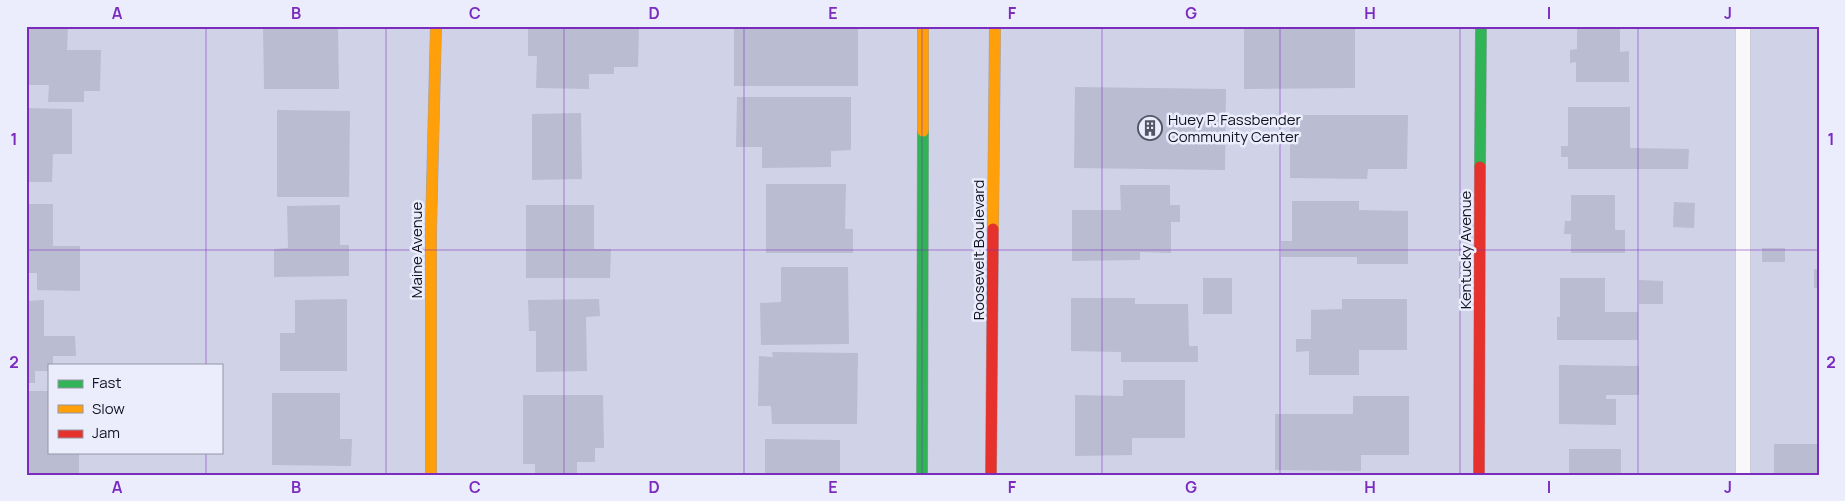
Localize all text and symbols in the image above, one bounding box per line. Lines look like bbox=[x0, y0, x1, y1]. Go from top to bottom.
text: A bbox=[112, 2, 123, 24]
text: B bbox=[291, 2, 301, 24]
text: C bbox=[469, 2, 481, 24]
text: D bbox=[648, 2, 660, 24]
text: E bbox=[828, 2, 838, 24]
text: F bbox=[1008, 2, 1017, 24]
text: G bbox=[1185, 2, 1197, 24]
text: H bbox=[1364, 2, 1376, 24]
text: I bbox=[1547, 2, 1551, 24]
text: J bbox=[1724, 2, 1732, 24]
place label: Huey P. Fassbender Community Center bbox=[1168, 109, 1301, 147]
building icon: Huey P. Fassbender Community Center bbox=[1137, 115, 1163, 141]
text: 1 bbox=[10, 128, 18, 150]
text: 1 bbox=[1827, 128, 1835, 150]
street label: Roosevelt Boulevard bbox=[968, 180, 989, 320]
street label: Kentucky Avenue bbox=[1455, 190, 1476, 309]
street label: Maine Avenue bbox=[406, 202, 427, 298]
text: 2 bbox=[9, 351, 19, 373]
text: 2 bbox=[1826, 351, 1836, 373]
legend bbox=[48, 364, 222, 454]
text: Fast bbox=[92, 372, 121, 393]
text: Slow bbox=[92, 398, 125, 419]
text: Jam bbox=[92, 422, 120, 443]
text: A bbox=[112, 476, 123, 498]
text: B bbox=[291, 476, 301, 498]
text: C bbox=[469, 476, 481, 498]
text: D bbox=[648, 476, 660, 498]
text: E bbox=[828, 476, 838, 498]
text: F bbox=[1008, 476, 1017, 498]
text: G bbox=[1185, 476, 1197, 498]
text: H bbox=[1364, 476, 1376, 498]
text: I bbox=[1547, 476, 1551, 498]
text: J bbox=[1724, 476, 1732, 498]

